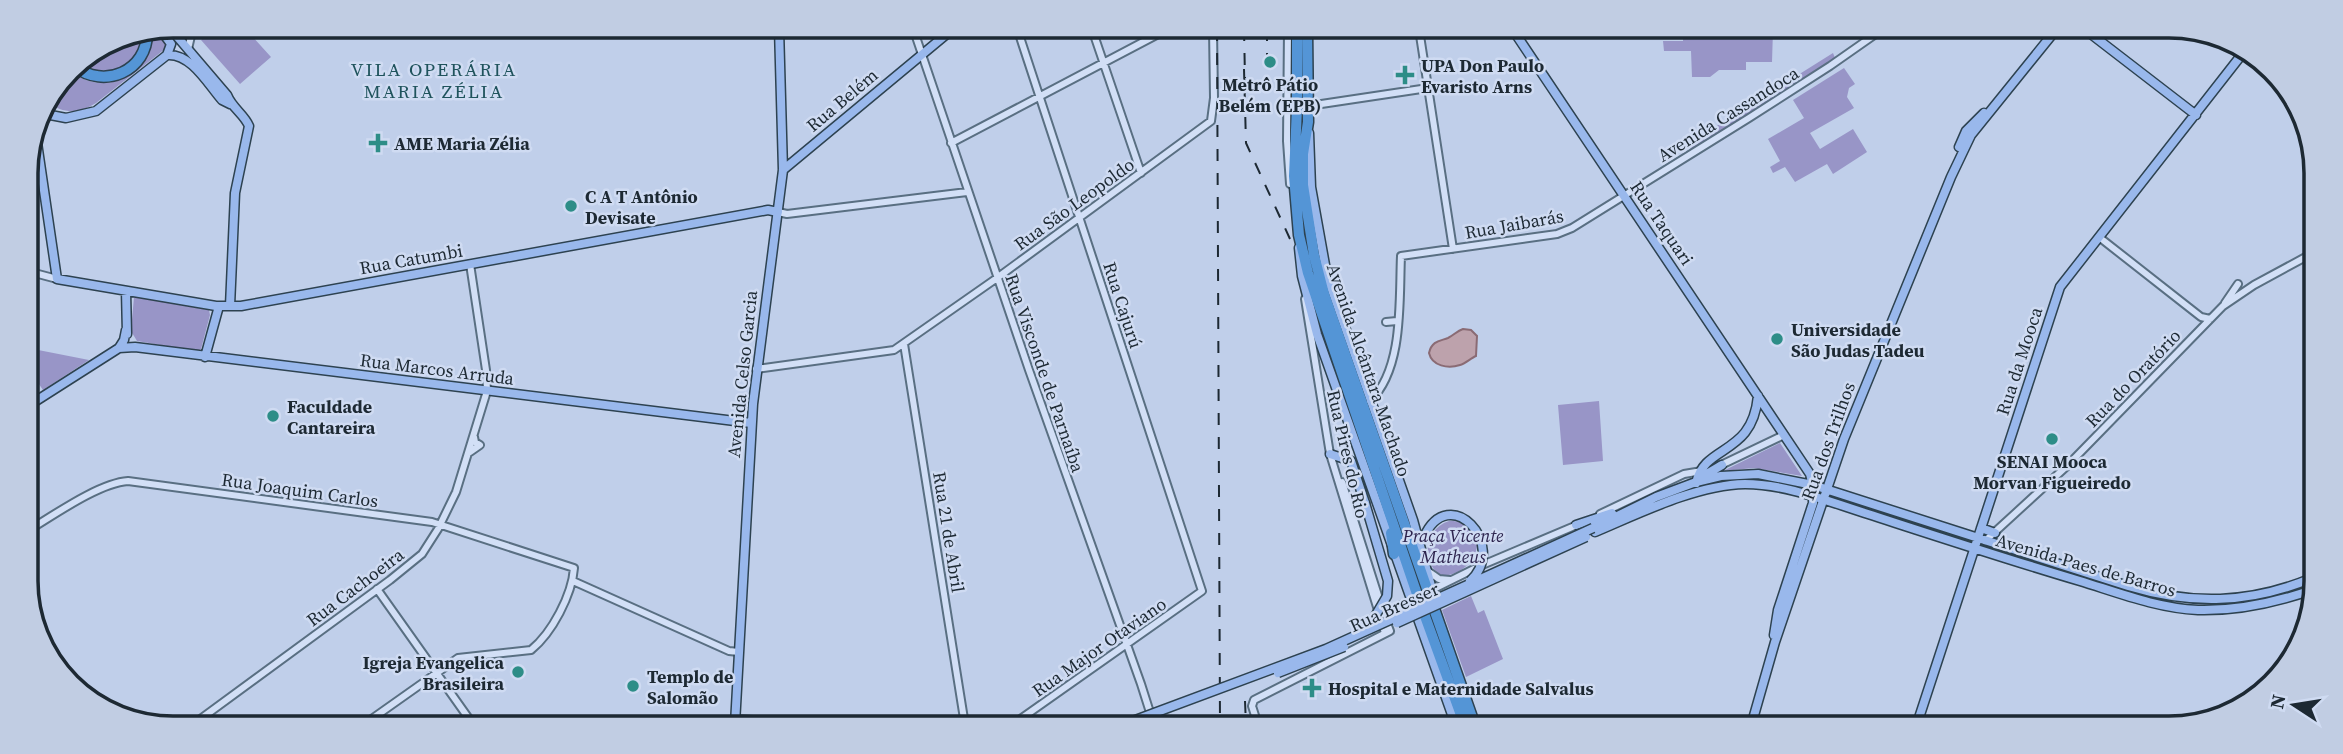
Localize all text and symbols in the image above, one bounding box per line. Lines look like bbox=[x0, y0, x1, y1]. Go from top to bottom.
place label: UPA Don Paulo Evaristo Arns bbox=[1421, 53, 1544, 99]
marker: Metrô Pátio Belém (EPB) bbox=[1262, 54, 1278, 70]
district label: VILA OPERÁRIA MARIA ZÉLIA bbox=[351, 56, 517, 104]
street label: Avenida Cassandoca bbox=[1652, 60, 1804, 168]
street label: Rua Belém bbox=[801, 63, 883, 137]
marker: UPA Don Paulo Evaristo Arns bbox=[1395, 65, 1415, 85]
place label: Metrô Pátio Belém (EPB) bbox=[1219, 72, 1321, 118]
place label: AME Maria Zélia bbox=[394, 131, 530, 156]
marker: AME Maria Zélia bbox=[368, 133, 388, 153]
street label: Rua São Leopoldo bbox=[1009, 152, 1139, 256]
street label: Rua Taquari bbox=[1625, 176, 1699, 270]
place label: C A T Antônio Devisate bbox=[585, 184, 698, 230]
marker: C A T Antônio Devisate bbox=[563, 198, 579, 214]
street label: Rua Jaibarás bbox=[1463, 203, 1566, 245]
street label: Rua Catumbi bbox=[358, 238, 464, 280]
street label: Rua Cajurú bbox=[1097, 259, 1149, 351]
street label: Avenida Alcântara Machado bbox=[1321, 260, 1417, 480]
street label: Rua Visconde de Parnaíba bbox=[999, 270, 1091, 476]
street label: Avenida Celso Garcia bbox=[721, 288, 763, 459]
street label: Rua da Mooca bbox=[1990, 303, 2049, 418]
place label: Universidade São Judas Tadeu bbox=[1791, 317, 1925, 363]
street label: Rua do Oratório bbox=[2080, 323, 2186, 433]
marker: Universidade São Judas Tadeu bbox=[1769, 331, 1785, 347]
street label: Rua Marcos Arruda bbox=[359, 347, 516, 391]
street label: Rua dos Trilhos bbox=[1795, 378, 1861, 504]
street label: Rua Pires do Rio bbox=[1321, 387, 1375, 521]
place label: Faculdade Cantareira bbox=[287, 394, 376, 440]
marker: Faculdade Cantareira bbox=[265, 408, 281, 424]
marker: SENAI Mooca Morvan Figueiredo bbox=[2044, 431, 2060, 447]
place label: SENAI Mooca Morvan Figueiredo bbox=[1973, 449, 2131, 495]
street label: Rua Joaquim Carlos bbox=[220, 467, 380, 513]
street label: Rua 21 de Abril bbox=[927, 470, 971, 594]
park label: Praça Vicente Matheus bbox=[1402, 523, 1504, 569]
street label: Avenida Paes de Barros bbox=[1993, 527, 2179, 603]
street label: Rua Cachoeira bbox=[301, 542, 410, 632]
street label: Rua Bresser bbox=[1345, 576, 1443, 638]
street label: Rua Major Otaviano bbox=[1027, 591, 1171, 703]
place label: Igreja Evangelica Brasileira bbox=[363, 650, 504, 696]
marker: Igreja Evangelica Brasileira bbox=[510, 664, 526, 680]
place label: Templo de Salomão bbox=[647, 664, 733, 710]
north arrow bbox=[2259, 670, 2329, 740]
place label: Hospital e Maternidade Salvalus bbox=[1328, 676, 1594, 701]
marker: Templo de Salomão bbox=[625, 678, 641, 694]
marker: Hospital e Maternidade Salvalus bbox=[1302, 678, 1322, 698]
text: N bbox=[2263, 692, 2292, 711]

